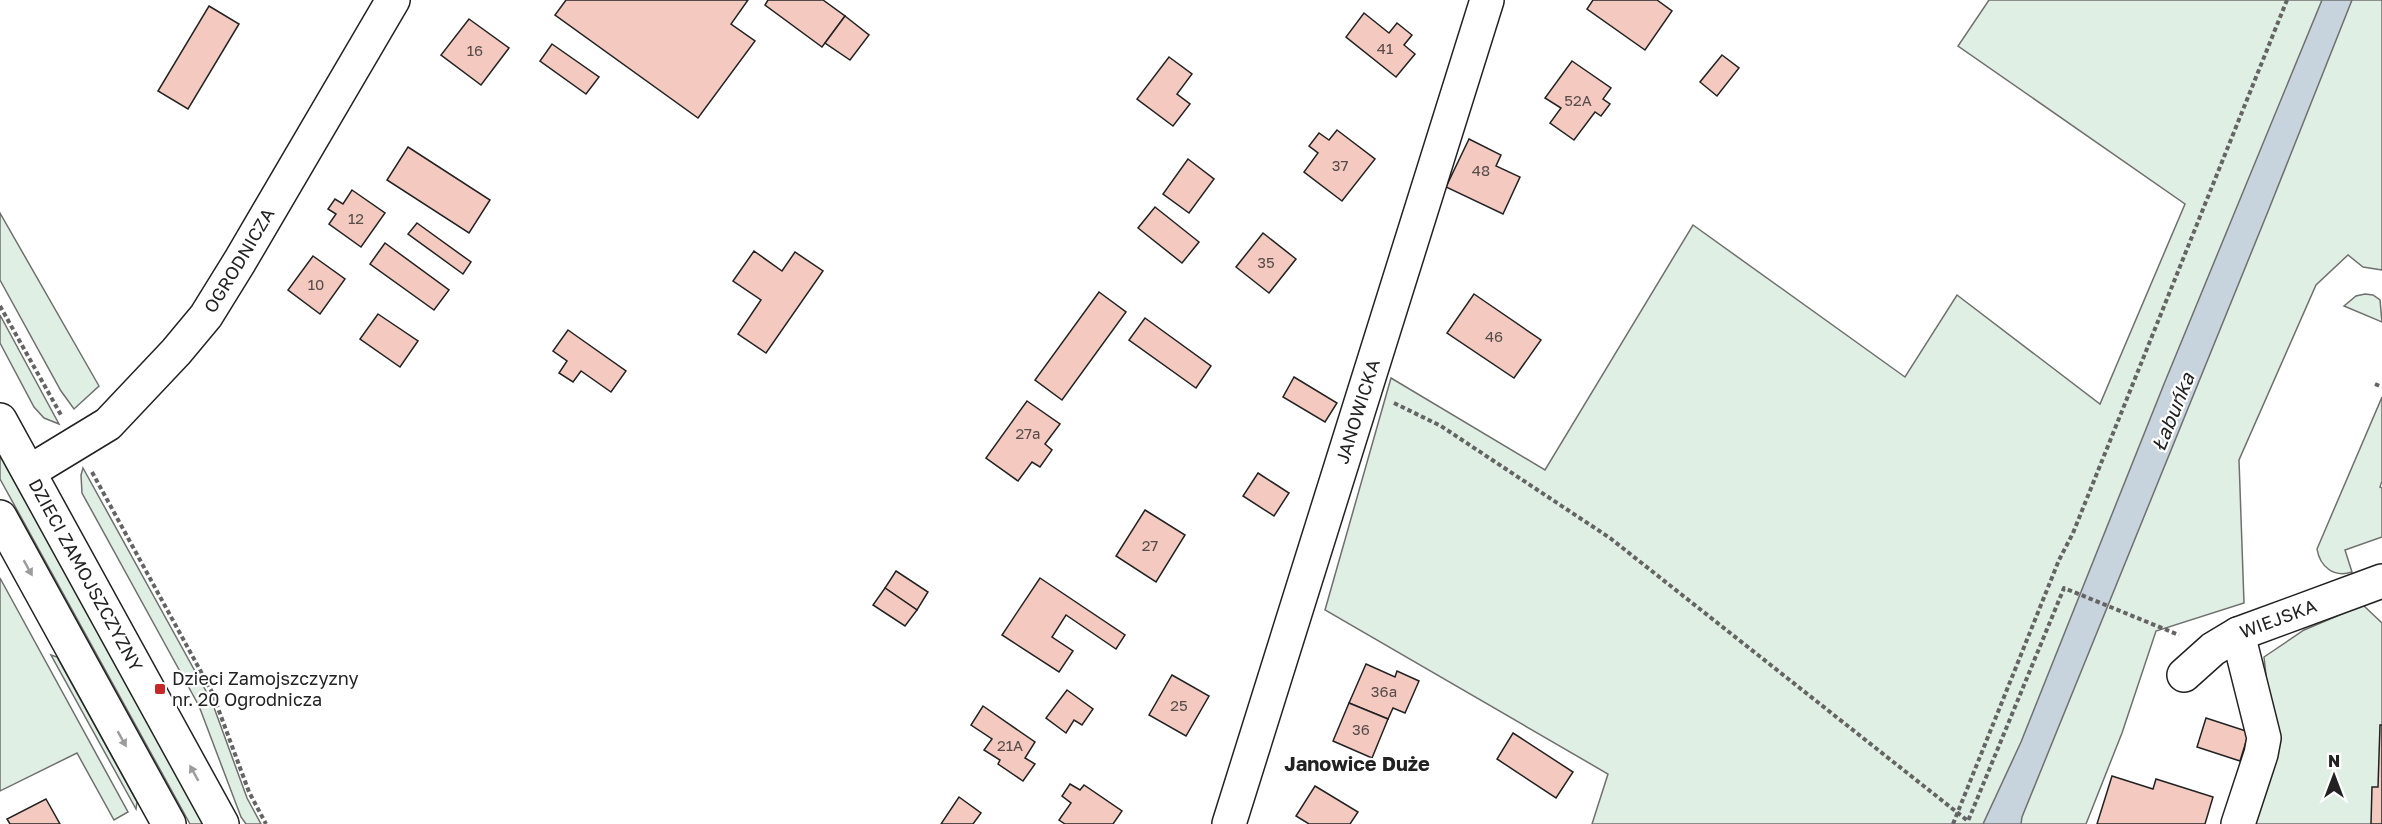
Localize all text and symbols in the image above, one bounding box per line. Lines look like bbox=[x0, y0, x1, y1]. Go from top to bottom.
house number: 41 bbox=[1377, 39, 1393, 57]
house number: 16 bbox=[467, 41, 483, 59]
house number: 52A bbox=[1564, 91, 1592, 109]
house number: 37 bbox=[1332, 156, 1348, 174]
house number: 48 bbox=[1472, 161, 1490, 179]
street label: OGRODNICZA bbox=[199, 204, 279, 317]
house number: 12 bbox=[348, 209, 364, 227]
house number: 35 bbox=[1257, 253, 1275, 271]
house number: 10 bbox=[308, 275, 324, 293]
house number: 46 bbox=[1485, 327, 1503, 345]
street label: JANOWICKA bbox=[1330, 356, 1384, 466]
water label: Łabuńka bbox=[2146, 368, 2199, 454]
house number: 27a bbox=[1015, 424, 1041, 442]
street label: DZIECI ZAMOJSZCZYZNY bbox=[24, 475, 148, 675]
house number: 27 bbox=[1142, 536, 1158, 554]
one-way arrow bbox=[23, 560, 33, 577]
street label: WIEJSKA bbox=[2236, 594, 2319, 642]
place label: Dzieci Zamojszczyzny nr. 20 Ogrodnicza bbox=[172, 667, 358, 710]
marker: Dzieci Zamojszczyzny nr. 20 Ogrodnicza bbox=[153, 682, 167, 696]
house number: 36a bbox=[1371, 682, 1397, 700]
house number: 25 bbox=[1170, 696, 1188, 714]
house number: 36 bbox=[1352, 720, 1370, 738]
one-way arrow bbox=[117, 731, 127, 748]
house number: 21A bbox=[997, 736, 1023, 754]
north arrow bbox=[2304, 746, 2364, 806]
district label: Janowice Duże bbox=[1284, 751, 1430, 775]
text: N bbox=[2328, 751, 2340, 771]
one-way arrow bbox=[189, 764, 199, 781]

